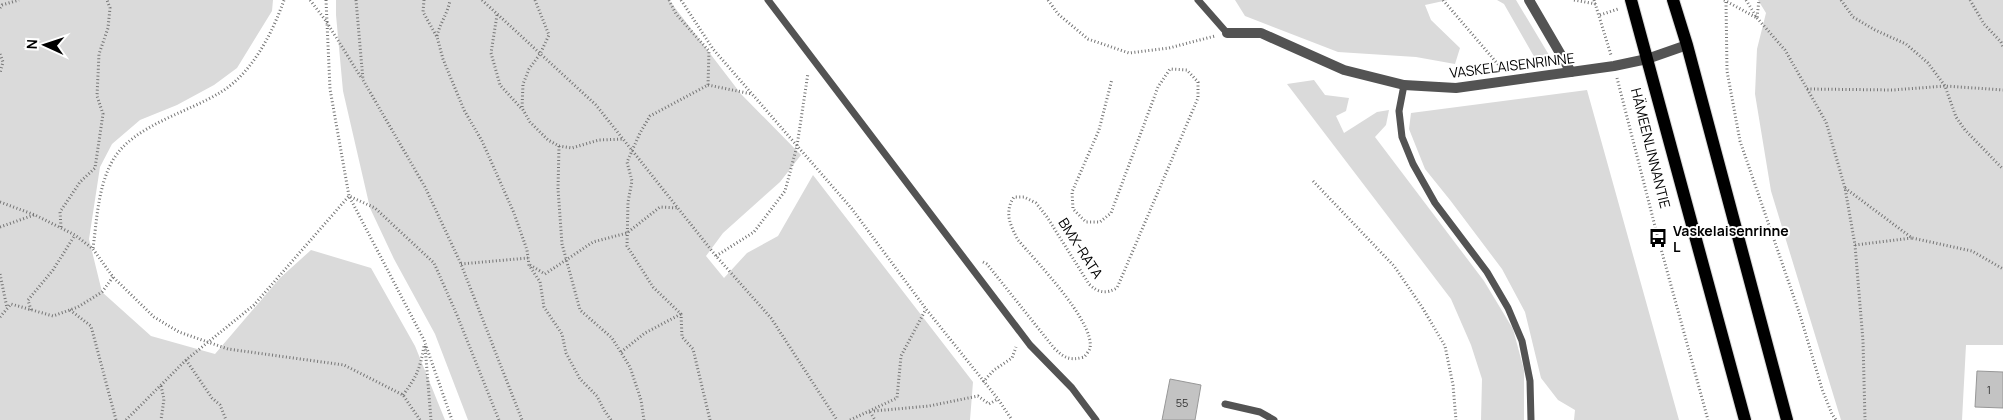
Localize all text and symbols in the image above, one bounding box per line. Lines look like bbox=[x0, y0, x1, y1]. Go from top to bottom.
north arrow bbox=[20, 20, 70, 70]
text: N bbox=[22, 39, 41, 50]
street label: VASKELAISENRINNE bbox=[1448, 48, 1576, 82]
street label: HÄMEENLINNANTIE bbox=[1627, 86, 1675, 210]
street label: BMX-RATA bbox=[1054, 214, 1108, 282]
place label: Vaskelaisenrinne L bbox=[1673, 221, 1789, 256]
bus stop icon: Vaskelaisenrinne L bbox=[1647, 227, 1669, 249]
house number: 1 bbox=[1987, 382, 1991, 397]
house number: 55 bbox=[1176, 395, 1188, 410]

